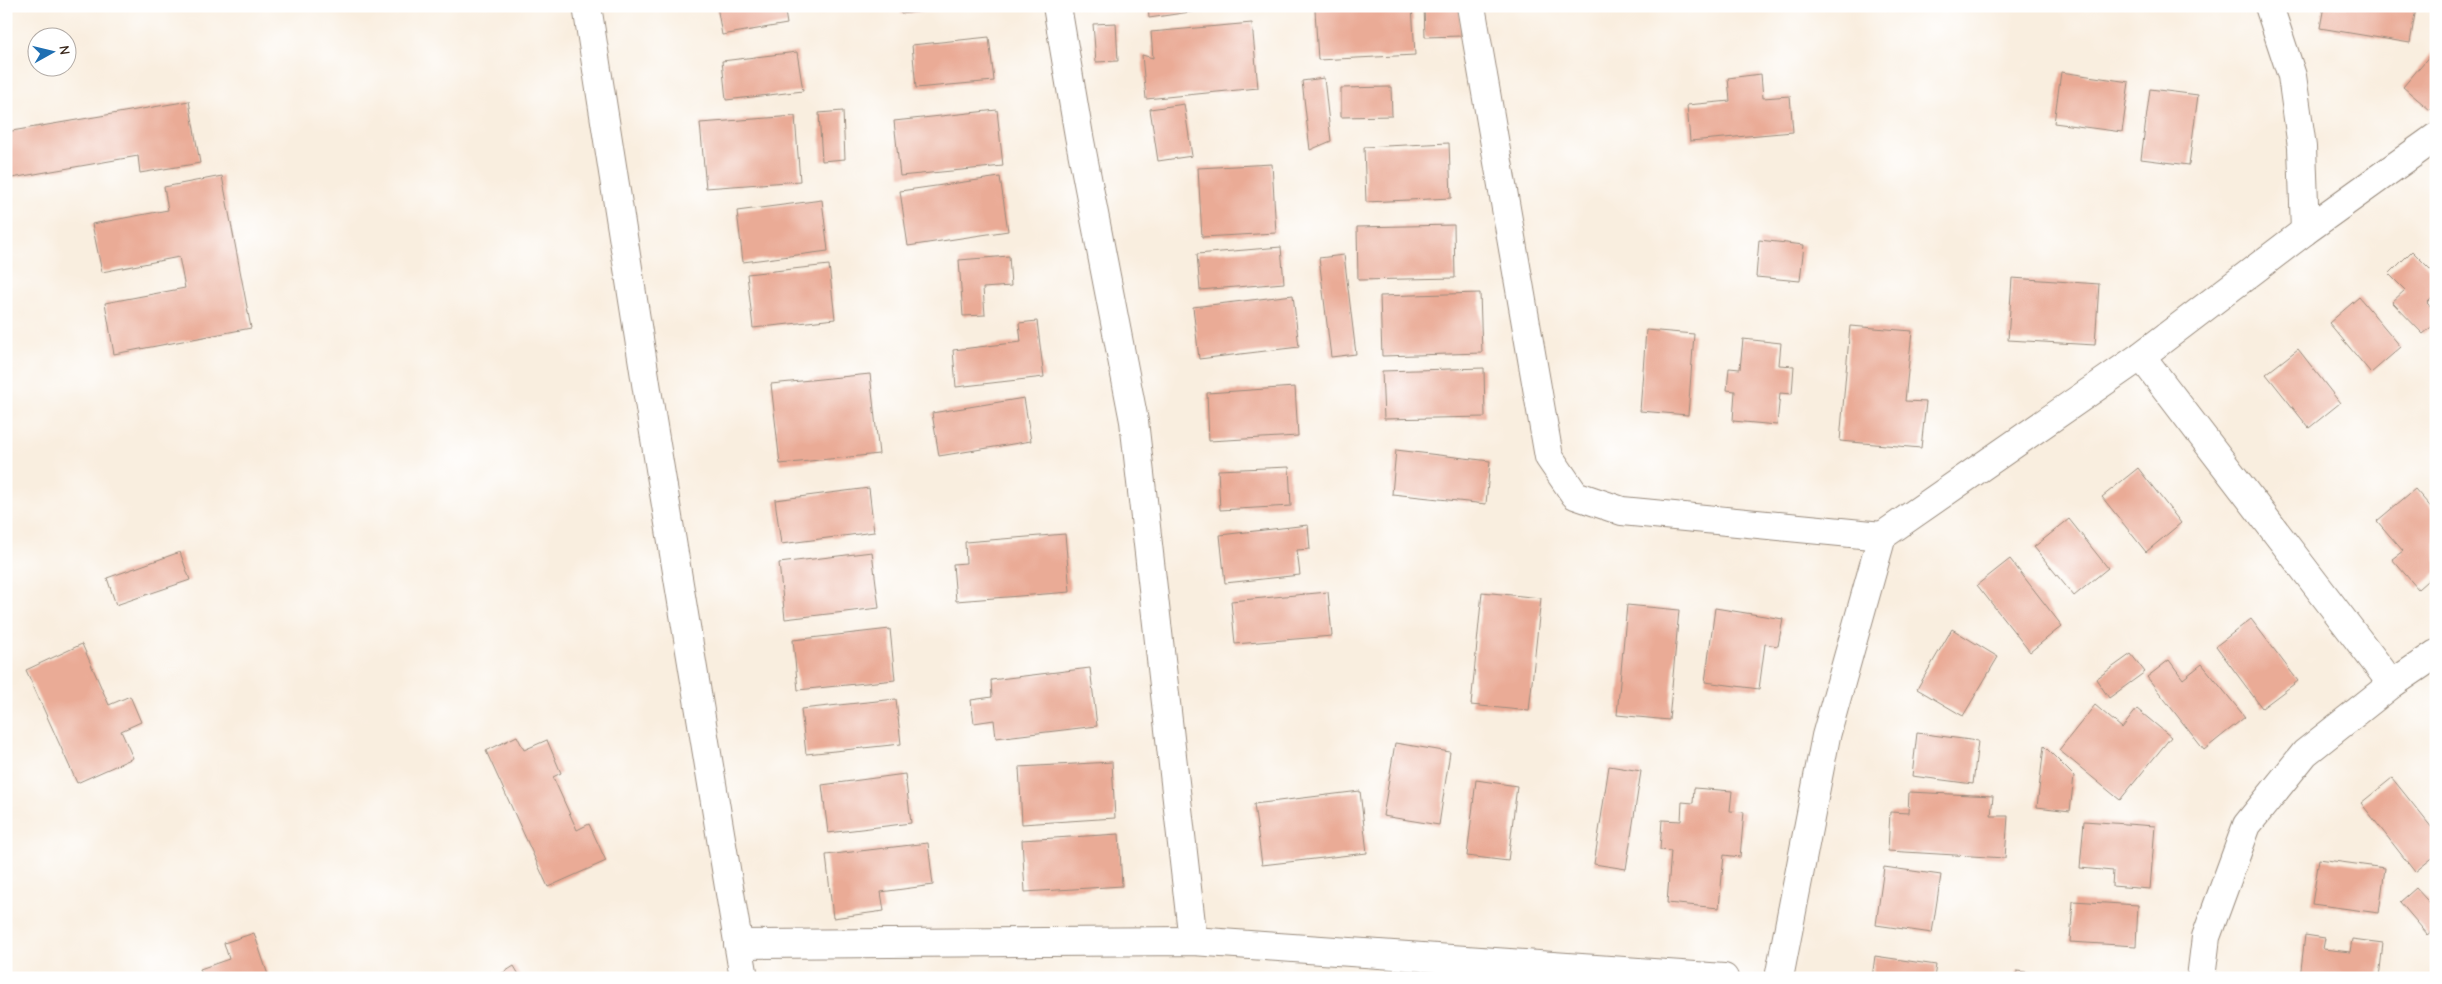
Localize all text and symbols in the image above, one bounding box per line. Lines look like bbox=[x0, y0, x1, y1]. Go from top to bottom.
north arrow bbox=[28, 28, 78, 78]
text: N bbox=[55, 45, 73, 56]

